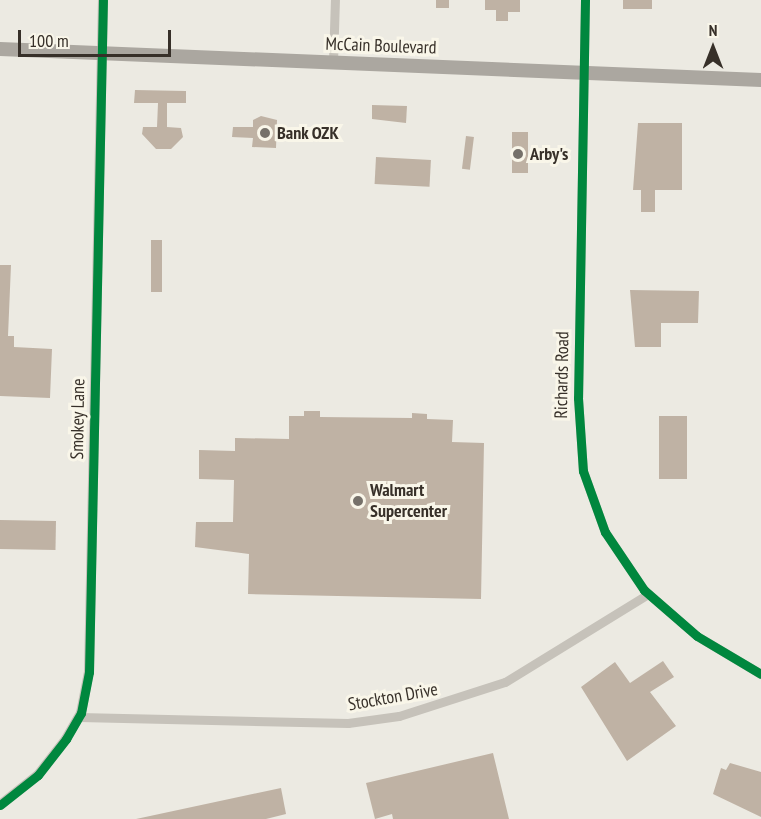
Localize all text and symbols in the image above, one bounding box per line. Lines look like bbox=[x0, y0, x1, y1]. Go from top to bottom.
scale bar bbox=[21, 18, 174, 56]
north arrow bbox=[683, 18, 743, 78]
text: N bbox=[709, 20, 717, 40]
text: 100 m bbox=[29, 29, 69, 52]
street label: McCain Boulevard bbox=[325, 33, 437, 59]
place label: Bank OZK bbox=[277, 122, 339, 144]
marker: Bank OZK bbox=[258, 126, 272, 140]
place label: Arby's bbox=[530, 143, 568, 165]
marker: Arby's bbox=[511, 147, 525, 161]
street label: Richards Road bbox=[550, 331, 574, 419]
street label: Smokey Lane bbox=[66, 378, 90, 460]
place label: Walmart Supercenter bbox=[370, 480, 447, 522]
marker: Walmart Supercenter bbox=[351, 494, 365, 508]
street label: Stockton Drive bbox=[346, 678, 440, 716]

